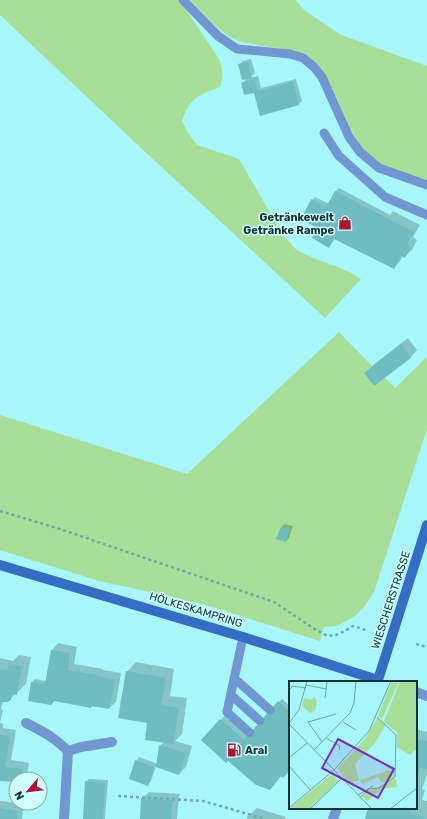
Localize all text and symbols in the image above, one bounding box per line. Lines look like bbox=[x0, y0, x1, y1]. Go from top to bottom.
place label: Getränkewelt Getränke Rampe bbox=[243, 211, 334, 237]
shop icon: Getränkewelt Getränke Rampe bbox=[337, 215, 353, 231]
street label: WIESCHERSTRASSE bbox=[369, 549, 413, 651]
street label: HÖLKESKAMPRING bbox=[148, 590, 244, 630]
inset map bbox=[289, 681, 417, 809]
fuel station icon: Aral bbox=[226, 742, 242, 758]
place label: Aral bbox=[245, 744, 267, 757]
north arrow bbox=[8, 771, 48, 811]
text: N bbox=[12, 789, 27, 802]

